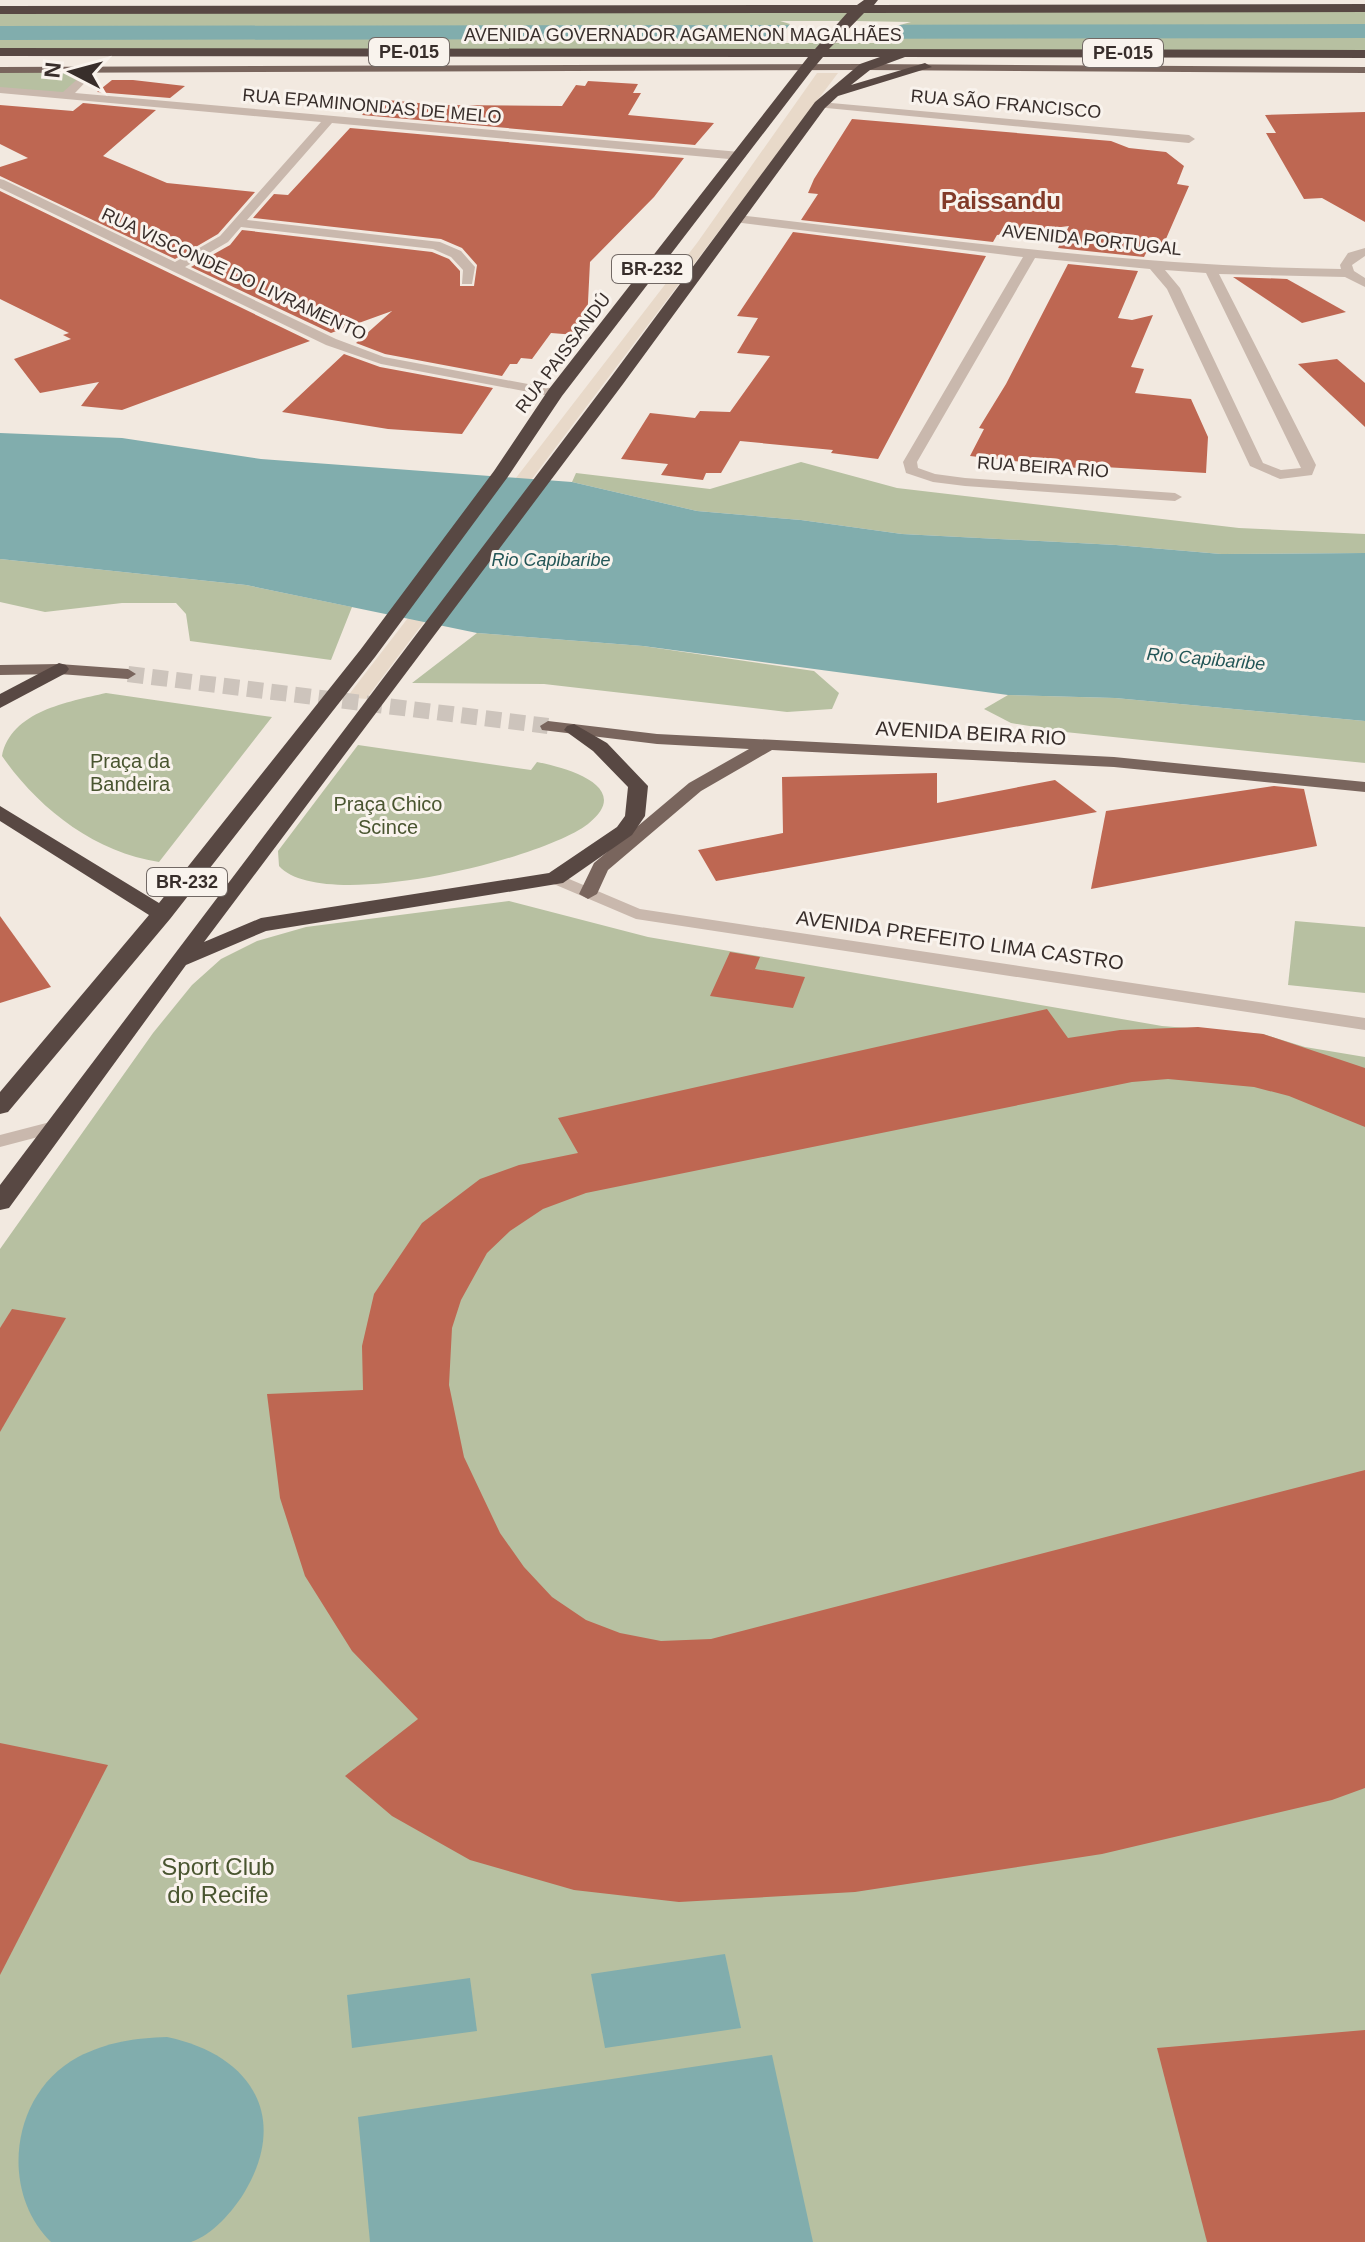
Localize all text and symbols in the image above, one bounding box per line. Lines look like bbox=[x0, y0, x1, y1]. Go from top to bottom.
street label: AVENIDA GOVERNADOR AGAMENON MAGALHÃES bbox=[464, 24, 902, 45]
north arrow bbox=[32, 32, 112, 112]
road number: PE-015 bbox=[369, 38, 449, 66]
road number: PE-015 bbox=[1083, 39, 1163, 67]
text: N bbox=[39, 61, 66, 79]
street label: RUA EPAMINONDAS DE MELO bbox=[242, 85, 502, 127]
street label: RUA SÃO FRANCISCO bbox=[910, 85, 1102, 122]
district label: Paissandu bbox=[941, 187, 1061, 214]
street label: RUA VISCONDE DO LIVRAMENTO bbox=[98, 204, 370, 344]
street label: AVENIDA PORTUGAL bbox=[1001, 221, 1183, 259]
road number: BR-232 bbox=[612, 255, 692, 283]
street label: RUA PAISSANDÚ bbox=[511, 289, 615, 417]
street label: RUA BEIRA RIO bbox=[976, 452, 1110, 482]
water label: Rio Capibaribe bbox=[491, 550, 611, 570]
water label: Rio Capibaribe bbox=[1146, 644, 1266, 674]
street label: AVENIDA BEIRA RIO bbox=[875, 717, 1067, 749]
park label: Praça da Bandeira bbox=[90, 750, 171, 795]
park label: Praça Chico Scince bbox=[334, 793, 442, 838]
road number: BR-232 bbox=[147, 868, 227, 896]
street label: AVENIDA PREFEITO LIMA CASTRO bbox=[795, 906, 1125, 974]
park label: Sport Club do Recife bbox=[161, 1853, 275, 1908]

